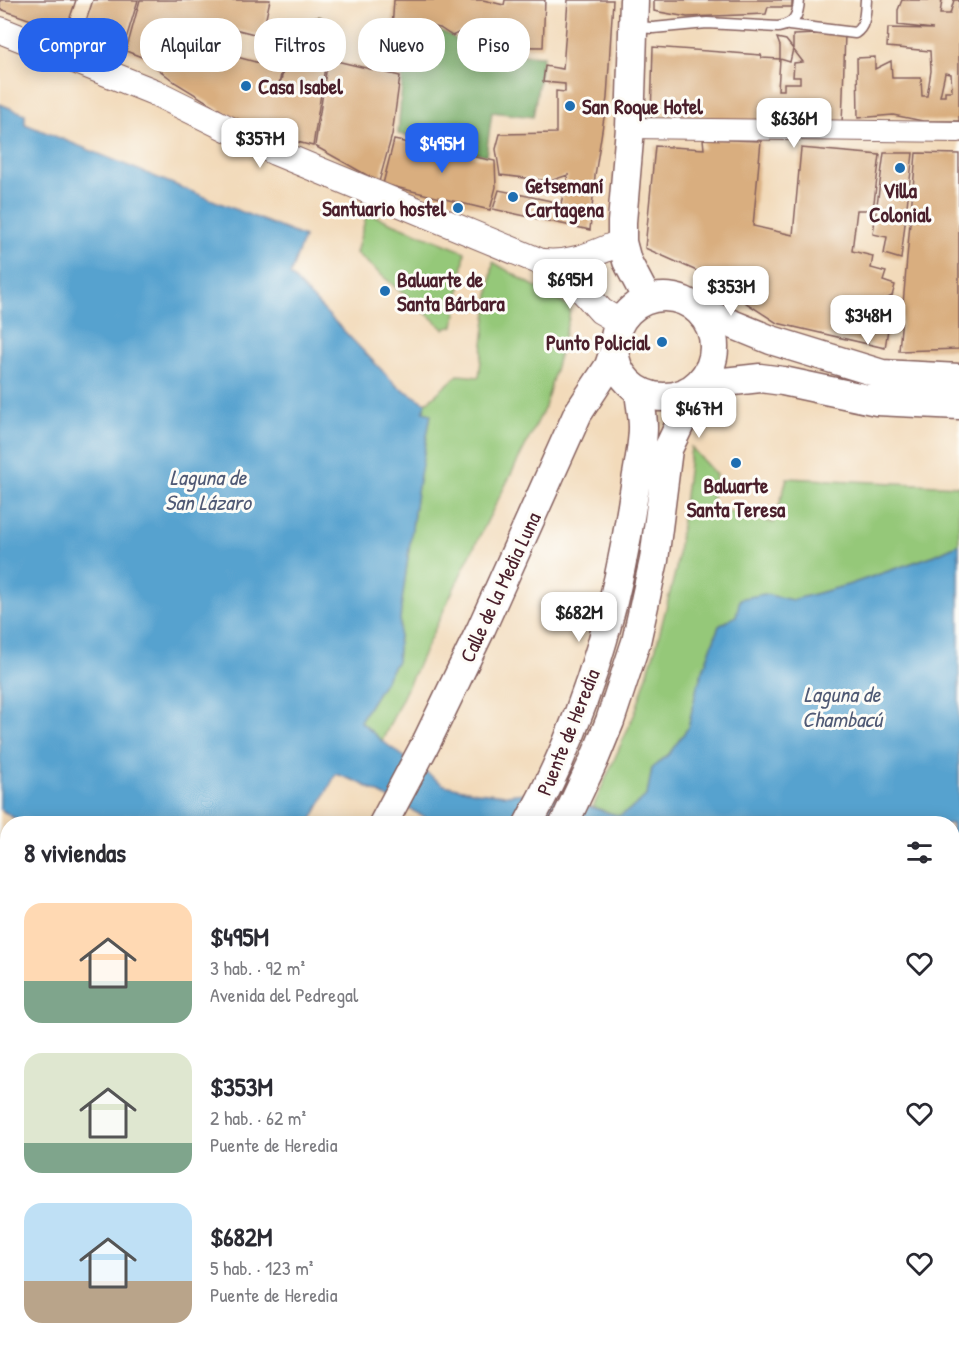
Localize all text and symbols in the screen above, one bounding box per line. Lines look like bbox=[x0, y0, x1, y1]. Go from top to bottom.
chip: Comprar bbox=[18, 18, 128, 72]
chip: Alquilar bbox=[140, 18, 242, 72]
chip: Filtros bbox=[254, 18, 346, 72]
chip: Nuevo bbox=[358, 18, 445, 72]
chip: Piso bbox=[457, 18, 530, 72]
place label: Casa Isabel bbox=[258, 72, 343, 101]
marker: Casa Isabel bbox=[239, 79, 253, 93]
place label: San Roque Hotel bbox=[582, 92, 703, 122]
pin: $636M bbox=[752, 98, 836, 149]
marker: San Roque Hotel bbox=[563, 99, 577, 113]
text: $636M bbox=[771, 104, 817, 131]
pin: $357M bbox=[218, 118, 302, 169]
pin: $495M bbox=[400, 123, 484, 174]
text: $357M bbox=[235, 124, 285, 151]
text: $495M bbox=[419, 129, 465, 156]
marker: Villa Colonial bbox=[893, 161, 907, 175]
place label: Getsemaní Cartagena bbox=[525, 171, 604, 225]
place label: Villa Colonial bbox=[869, 176, 931, 229]
marker: Getsemaní Cartagena bbox=[506, 190, 520, 204]
place label: Santuario hostel bbox=[322, 194, 446, 223]
marker: Santuario hostel bbox=[451, 201, 465, 215]
pin: $695M bbox=[528, 259, 612, 310]
place label: Baluarte de Santa Bárbara bbox=[397, 265, 506, 318]
text: $695M bbox=[547, 265, 593, 292]
pin: $353M bbox=[689, 266, 773, 317]
text: $353M bbox=[707, 272, 755, 299]
marker: Baluarte de Santa Bárbara bbox=[378, 284, 392, 298]
pin: $348M bbox=[826, 295, 910, 346]
text: $348M bbox=[844, 301, 892, 328]
place label: Punto Policial bbox=[546, 328, 650, 357]
marker: Punto Policial bbox=[655, 335, 669, 349]
pin: $467M bbox=[657, 388, 741, 439]
text: $467M bbox=[675, 394, 723, 421]
marker: Baluarte Santa Teresa bbox=[729, 456, 743, 470]
water label: Laguna de San Lázaro bbox=[165, 462, 253, 517]
place label: Baluarte Santa Teresa bbox=[687, 471, 786, 524]
street label: Calle de la Media Luna bbox=[452, 507, 548, 667]
pin: $682M bbox=[537, 592, 621, 643]
text: $682M bbox=[555, 598, 603, 625]
street label: Puente de Heredia bbox=[529, 664, 607, 800]
water label: Laguna de Chambacú bbox=[802, 679, 884, 734]
text: 8 viviendas bbox=[24, 835, 126, 870]
icon: filters bbox=[903, 836, 936, 869]
text: $495M bbox=[210, 919, 269, 954]
icon: home bbox=[72, 927, 144, 999]
icon: heart bbox=[903, 947, 936, 980]
text: 3 hab. · 92 m² bbox=[210, 954, 305, 981]
text: Avenida del Pedregal bbox=[210, 981, 358, 1008]
text: $353M bbox=[210, 1069, 273, 1104]
icon: home bbox=[72, 1077, 144, 1149]
icon: heart bbox=[903, 1097, 936, 1130]
text: 2 hab. · 62 m² bbox=[210, 1104, 306, 1131]
text: Puente de Heredia bbox=[210, 1131, 338, 1158]
text: $682M bbox=[210, 1219, 272, 1254]
icon: home bbox=[72, 1227, 144, 1299]
icon: heart bbox=[903, 1247, 936, 1280]
text: 5 hab. · 123 m² bbox=[210, 1254, 313, 1281]
text: Puente de Heredia bbox=[210, 1281, 338, 1308]

